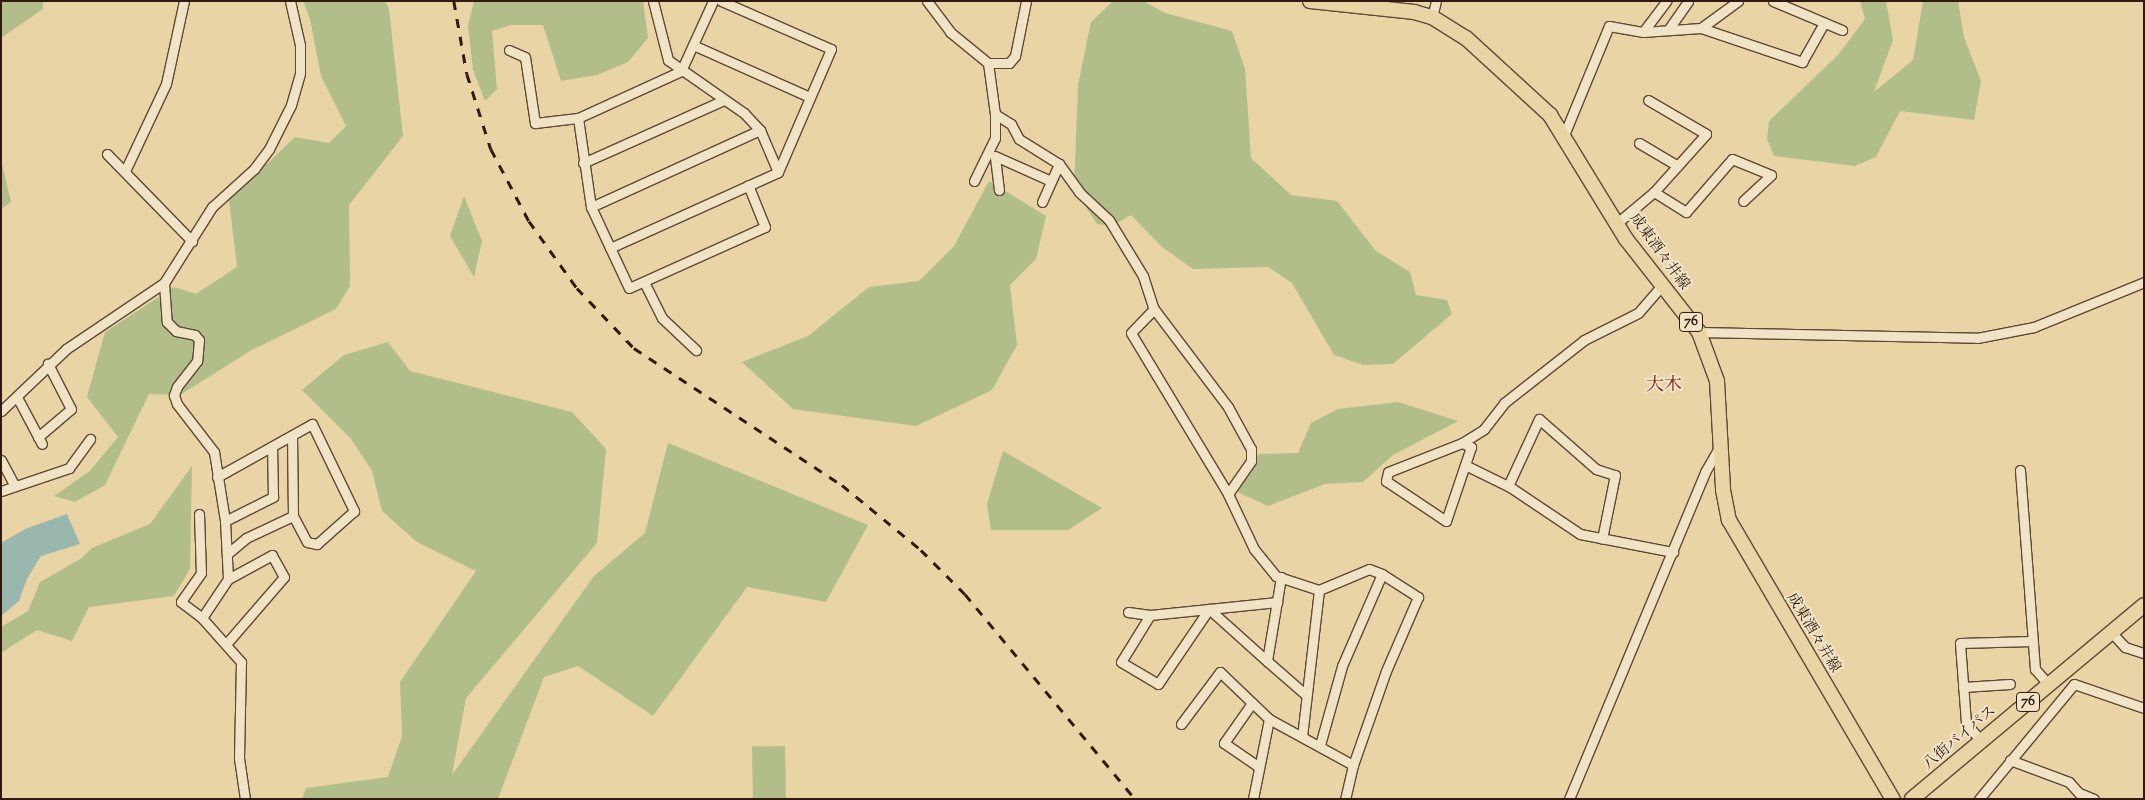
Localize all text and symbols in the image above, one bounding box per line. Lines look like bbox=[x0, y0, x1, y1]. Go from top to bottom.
street label: 成東酒々井線 bbox=[1625, 210, 1693, 294]
road number: 76 bbox=[1678, 311, 1704, 334]
district label: 大木 bbox=[1646, 375, 1682, 397]
street label: 成東酒々井線 bbox=[1782, 590, 1844, 676]
road number: 76 bbox=[2016, 690, 2040, 714]
street label: 八街バイパス bbox=[1920, 702, 2000, 774]

